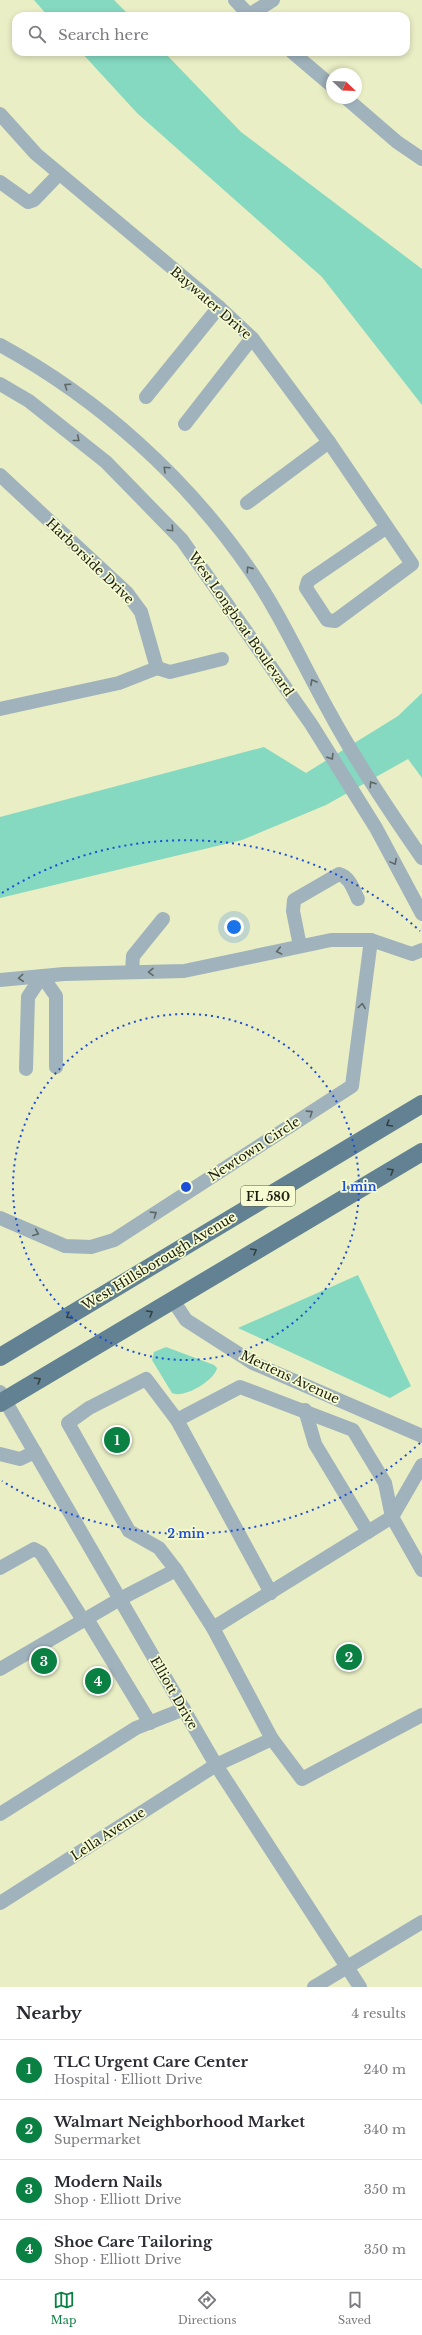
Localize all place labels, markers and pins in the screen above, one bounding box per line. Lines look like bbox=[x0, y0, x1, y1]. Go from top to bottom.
centre of rings bbox=[179, 1180, 193, 1194]
pin: 1 bbox=[104, 1425, 130, 1455]
pin: 2 bbox=[336, 1642, 362, 1672]
pin: 3 bbox=[31, 1646, 57, 1676]
pin: 4 bbox=[85, 1666, 111, 1696]

